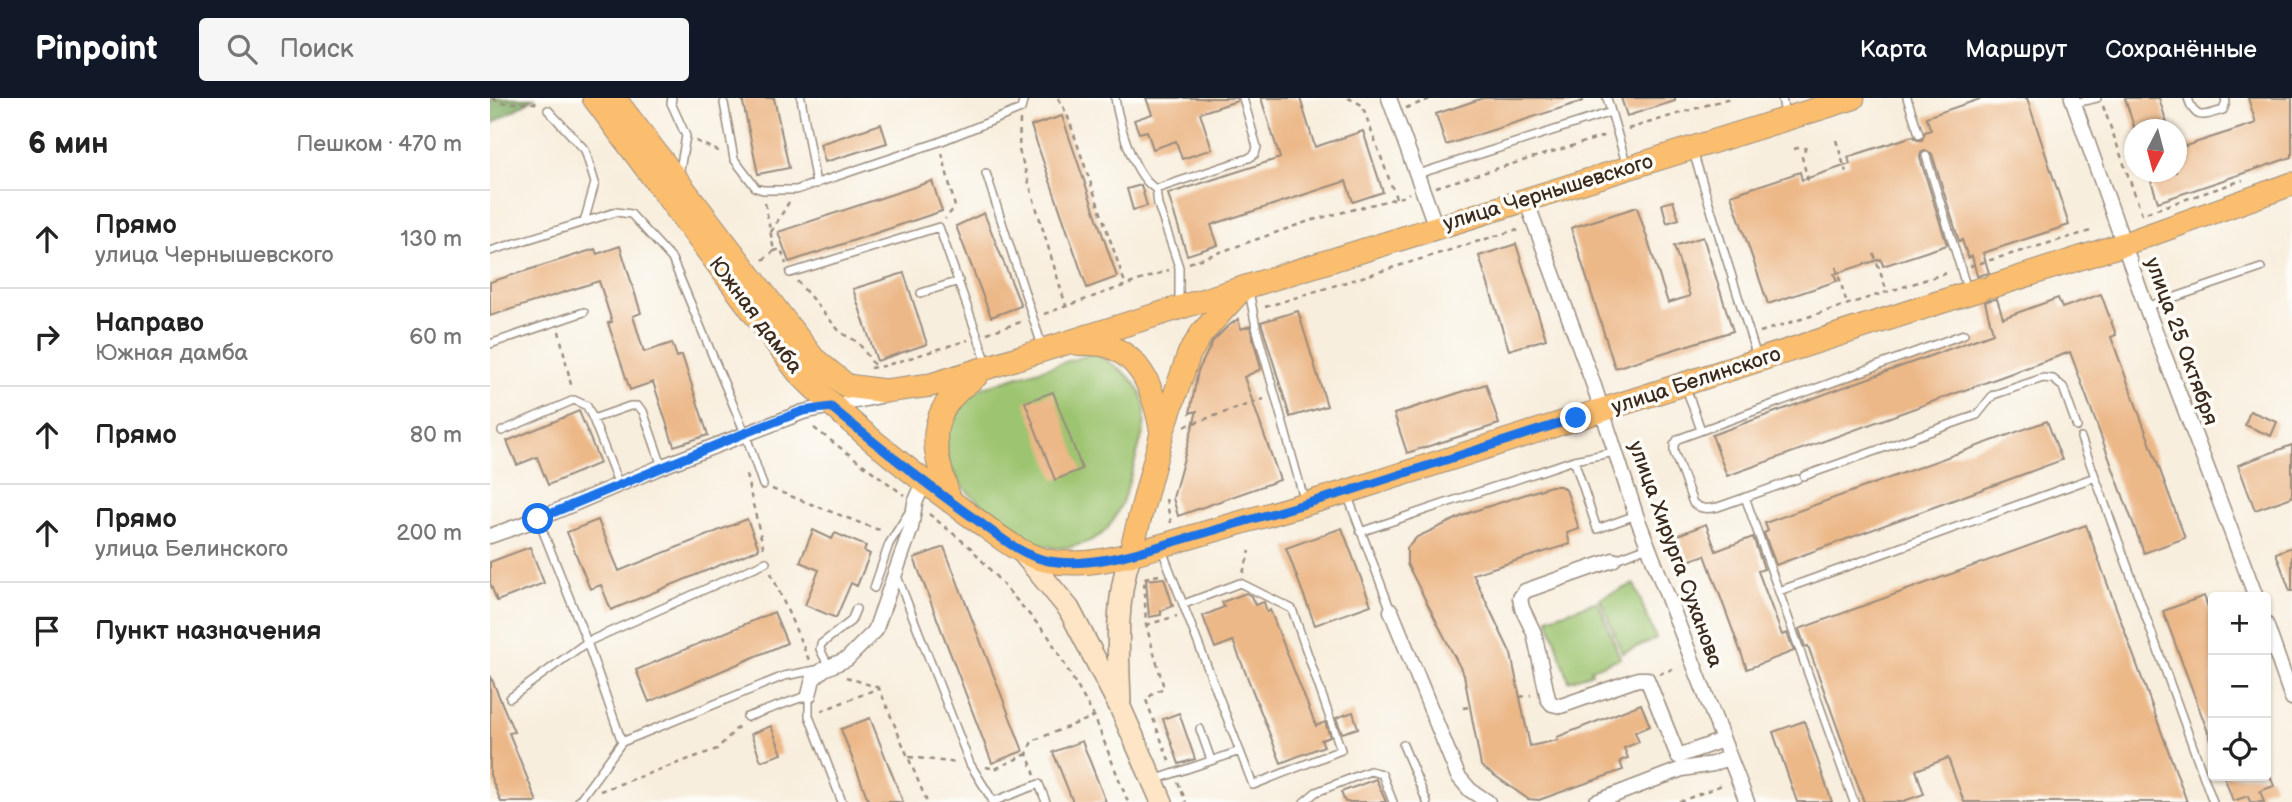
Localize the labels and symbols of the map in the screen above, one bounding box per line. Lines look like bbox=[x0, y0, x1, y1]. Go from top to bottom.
north arrow bbox=[2124, 119, 2187, 182]
street label: улица Чернышевского bbox=[1440, 149, 1656, 236]
street label: Южная дамба bbox=[704, 252, 808, 379]
street label: улица 25 Октября bbox=[2140, 254, 2223, 428]
street label: улица Белинского bbox=[1608, 341, 1784, 420]
route end bbox=[1560, 402, 1591, 433]
street label: улица Хирурга Суханова bbox=[1623, 438, 1728, 671]
route start bbox=[522, 503, 553, 534]

